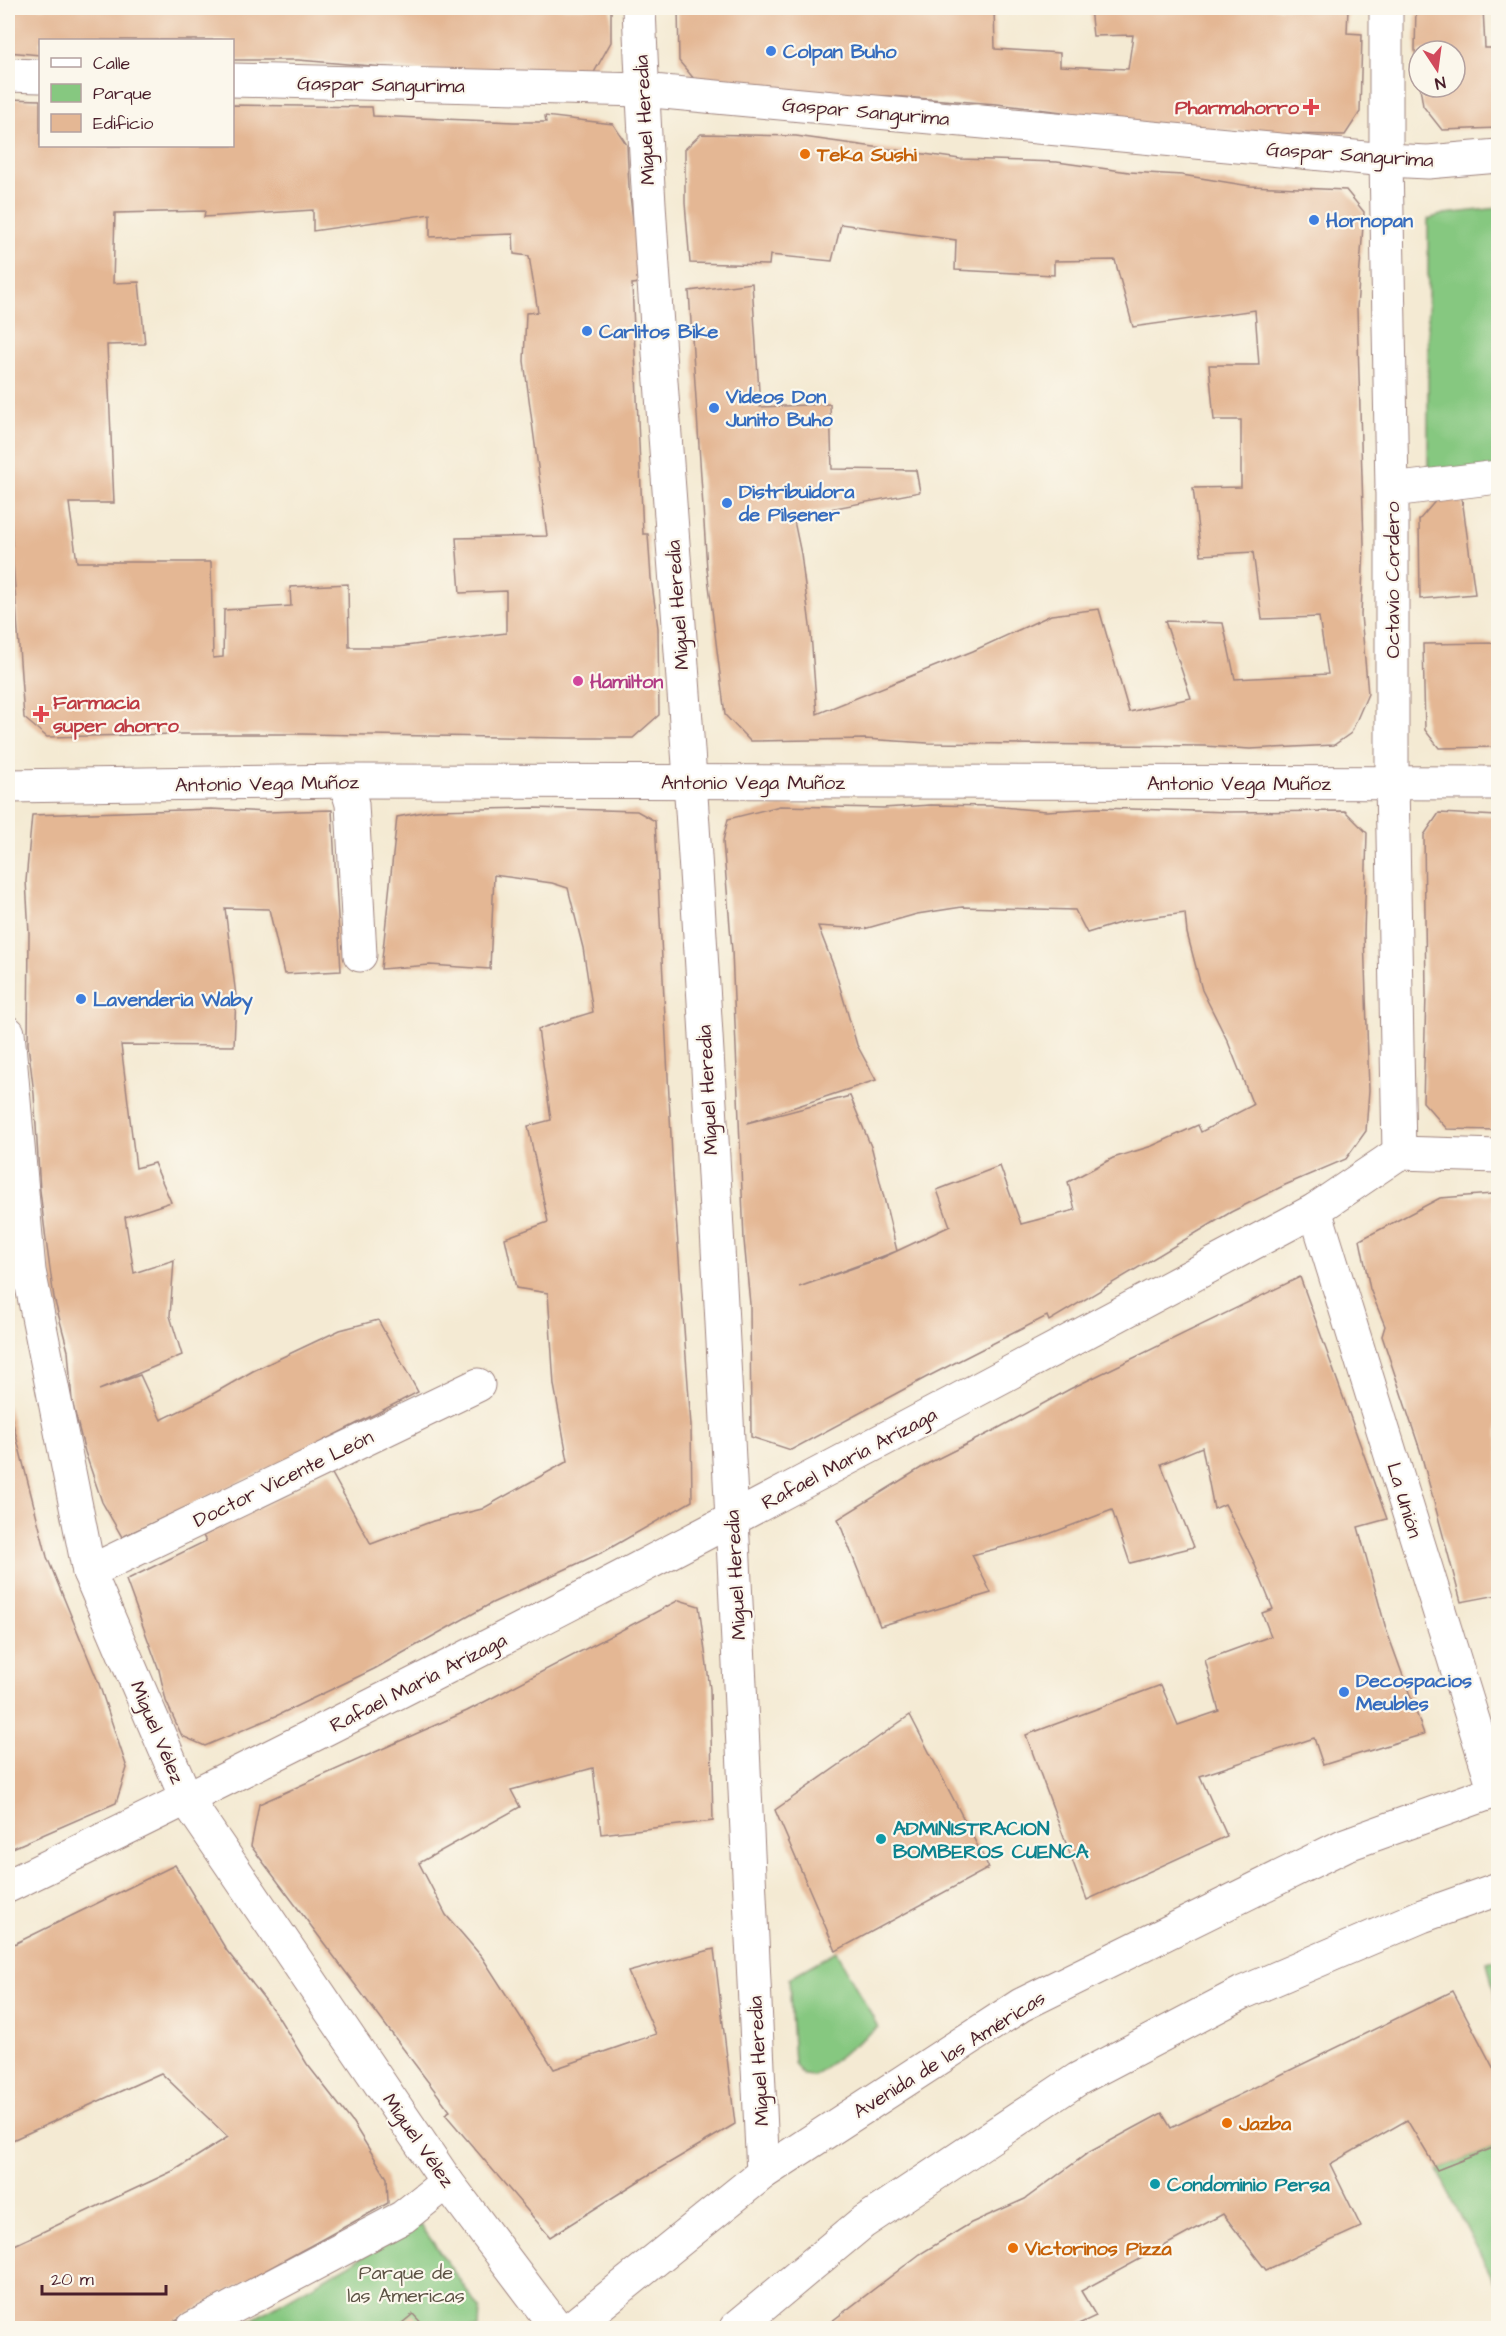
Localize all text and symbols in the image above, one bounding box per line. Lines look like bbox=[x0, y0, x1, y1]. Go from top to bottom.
place label: Colpan Buho bbox=[783, 38, 897, 66]
legend bbox=[39, 39, 234, 147]
north arrow bbox=[1407, 39, 1467, 99]
marker: Colpan Buho bbox=[764, 44, 778, 58]
text: Calle bbox=[93, 51, 131, 76]
street label: Miguel Heredia bbox=[628, 54, 663, 186]
street label: Gaspar Sangurima bbox=[297, 70, 465, 101]
text: N bbox=[1433, 71, 1448, 94]
text: Parque bbox=[93, 81, 152, 106]
street label: Gaspar Sangurima bbox=[781, 91, 951, 134]
place label: Pharmahorro bbox=[1175, 94, 1300, 122]
marker: Pharmahorro bbox=[1304, 100, 1318, 114]
text: Edificio bbox=[93, 111, 153, 136]
street label: Gaspar Sangurima bbox=[1265, 135, 1435, 176]
place label: Teka Sushi bbox=[816, 141, 918, 169]
marker: Teka Sushi bbox=[798, 147, 812, 161]
place label: Hornopan bbox=[1326, 207, 1413, 235]
marker: Hornopan bbox=[1307, 213, 1321, 227]
place label: Carlitos Bike bbox=[599, 318, 718, 346]
marker: Carlitos Bike bbox=[580, 324, 594, 338]
place label: Videos Don Junito Buho bbox=[725, 383, 833, 434]
marker: Videos Don Junito Buho bbox=[707, 401, 721, 415]
place label: Distribuidora de Pilsener bbox=[738, 478, 855, 529]
marker: Distribuidora de Pilsener bbox=[720, 496, 734, 510]
street label: Octavio Cordero bbox=[1379, 502, 1407, 658]
street label: Miguel Heredia bbox=[659, 539, 698, 671]
place label: Hamilton bbox=[590, 668, 663, 696]
marker: Hamilton bbox=[571, 674, 585, 688]
place label: Farmacia super ahorro bbox=[53, 689, 180, 740]
marker: Farmacia super ahorro bbox=[34, 707, 48, 721]
street label: Antonio Vega Muñoz bbox=[175, 768, 359, 801]
street label: Antonio Vega Muñoz bbox=[661, 769, 845, 798]
street label: Antonio Vega Muñoz bbox=[1147, 770, 1331, 799]
place label: Lavenderia Waby bbox=[93, 986, 253, 1015]
marker: Lavenderia Waby bbox=[74, 992, 88, 1006]
street label: Miguel Heredia bbox=[691, 1024, 726, 1156]
street label: Rafael María Arízaga bbox=[757, 1401, 943, 1518]
street label: Doctor Vicente León bbox=[189, 1423, 378, 1535]
street label: La Unión bbox=[1379, 1459, 1429, 1541]
street label: Miguel Heredia bbox=[719, 1509, 754, 1641]
street label: Rafael María Arízaga bbox=[325, 1626, 512, 1740]
place label: Decospacios Meubles bbox=[1356, 1667, 1472, 1718]
street label: Miguel Vélez bbox=[122, 1677, 191, 1789]
marker: Decospacios Meubles bbox=[1337, 1685, 1351, 1699]
place label: ADMINISTRACION BOMBEROS CUENCA bbox=[893, 1815, 1089, 1866]
marker: ADMINISTRACION BOMBEROS CUENCA bbox=[874, 1832, 888, 1846]
street label: Avenida de las Américas bbox=[848, 1984, 1051, 2126]
street label: Miguel Heredia bbox=[742, 1995, 777, 2127]
street label: Miguel Vélez bbox=[375, 2088, 461, 2194]
place label: Jazba bbox=[1238, 2110, 1292, 2138]
marker: Jazba bbox=[1220, 2116, 1234, 2130]
place label: Condominio Persa bbox=[1167, 2171, 1330, 2199]
marker: Condominio Persa bbox=[1148, 2177, 1162, 2191]
place label: Victorinos Pizza bbox=[1024, 2235, 1173, 2263]
marker: Victorinos Pizza bbox=[1006, 2241, 1020, 2255]
scale bar bbox=[42, 2258, 166, 2296]
park label: Parque de las Americas bbox=[347, 2259, 465, 2310]
text: 20 m bbox=[51, 2267, 94, 2292]

